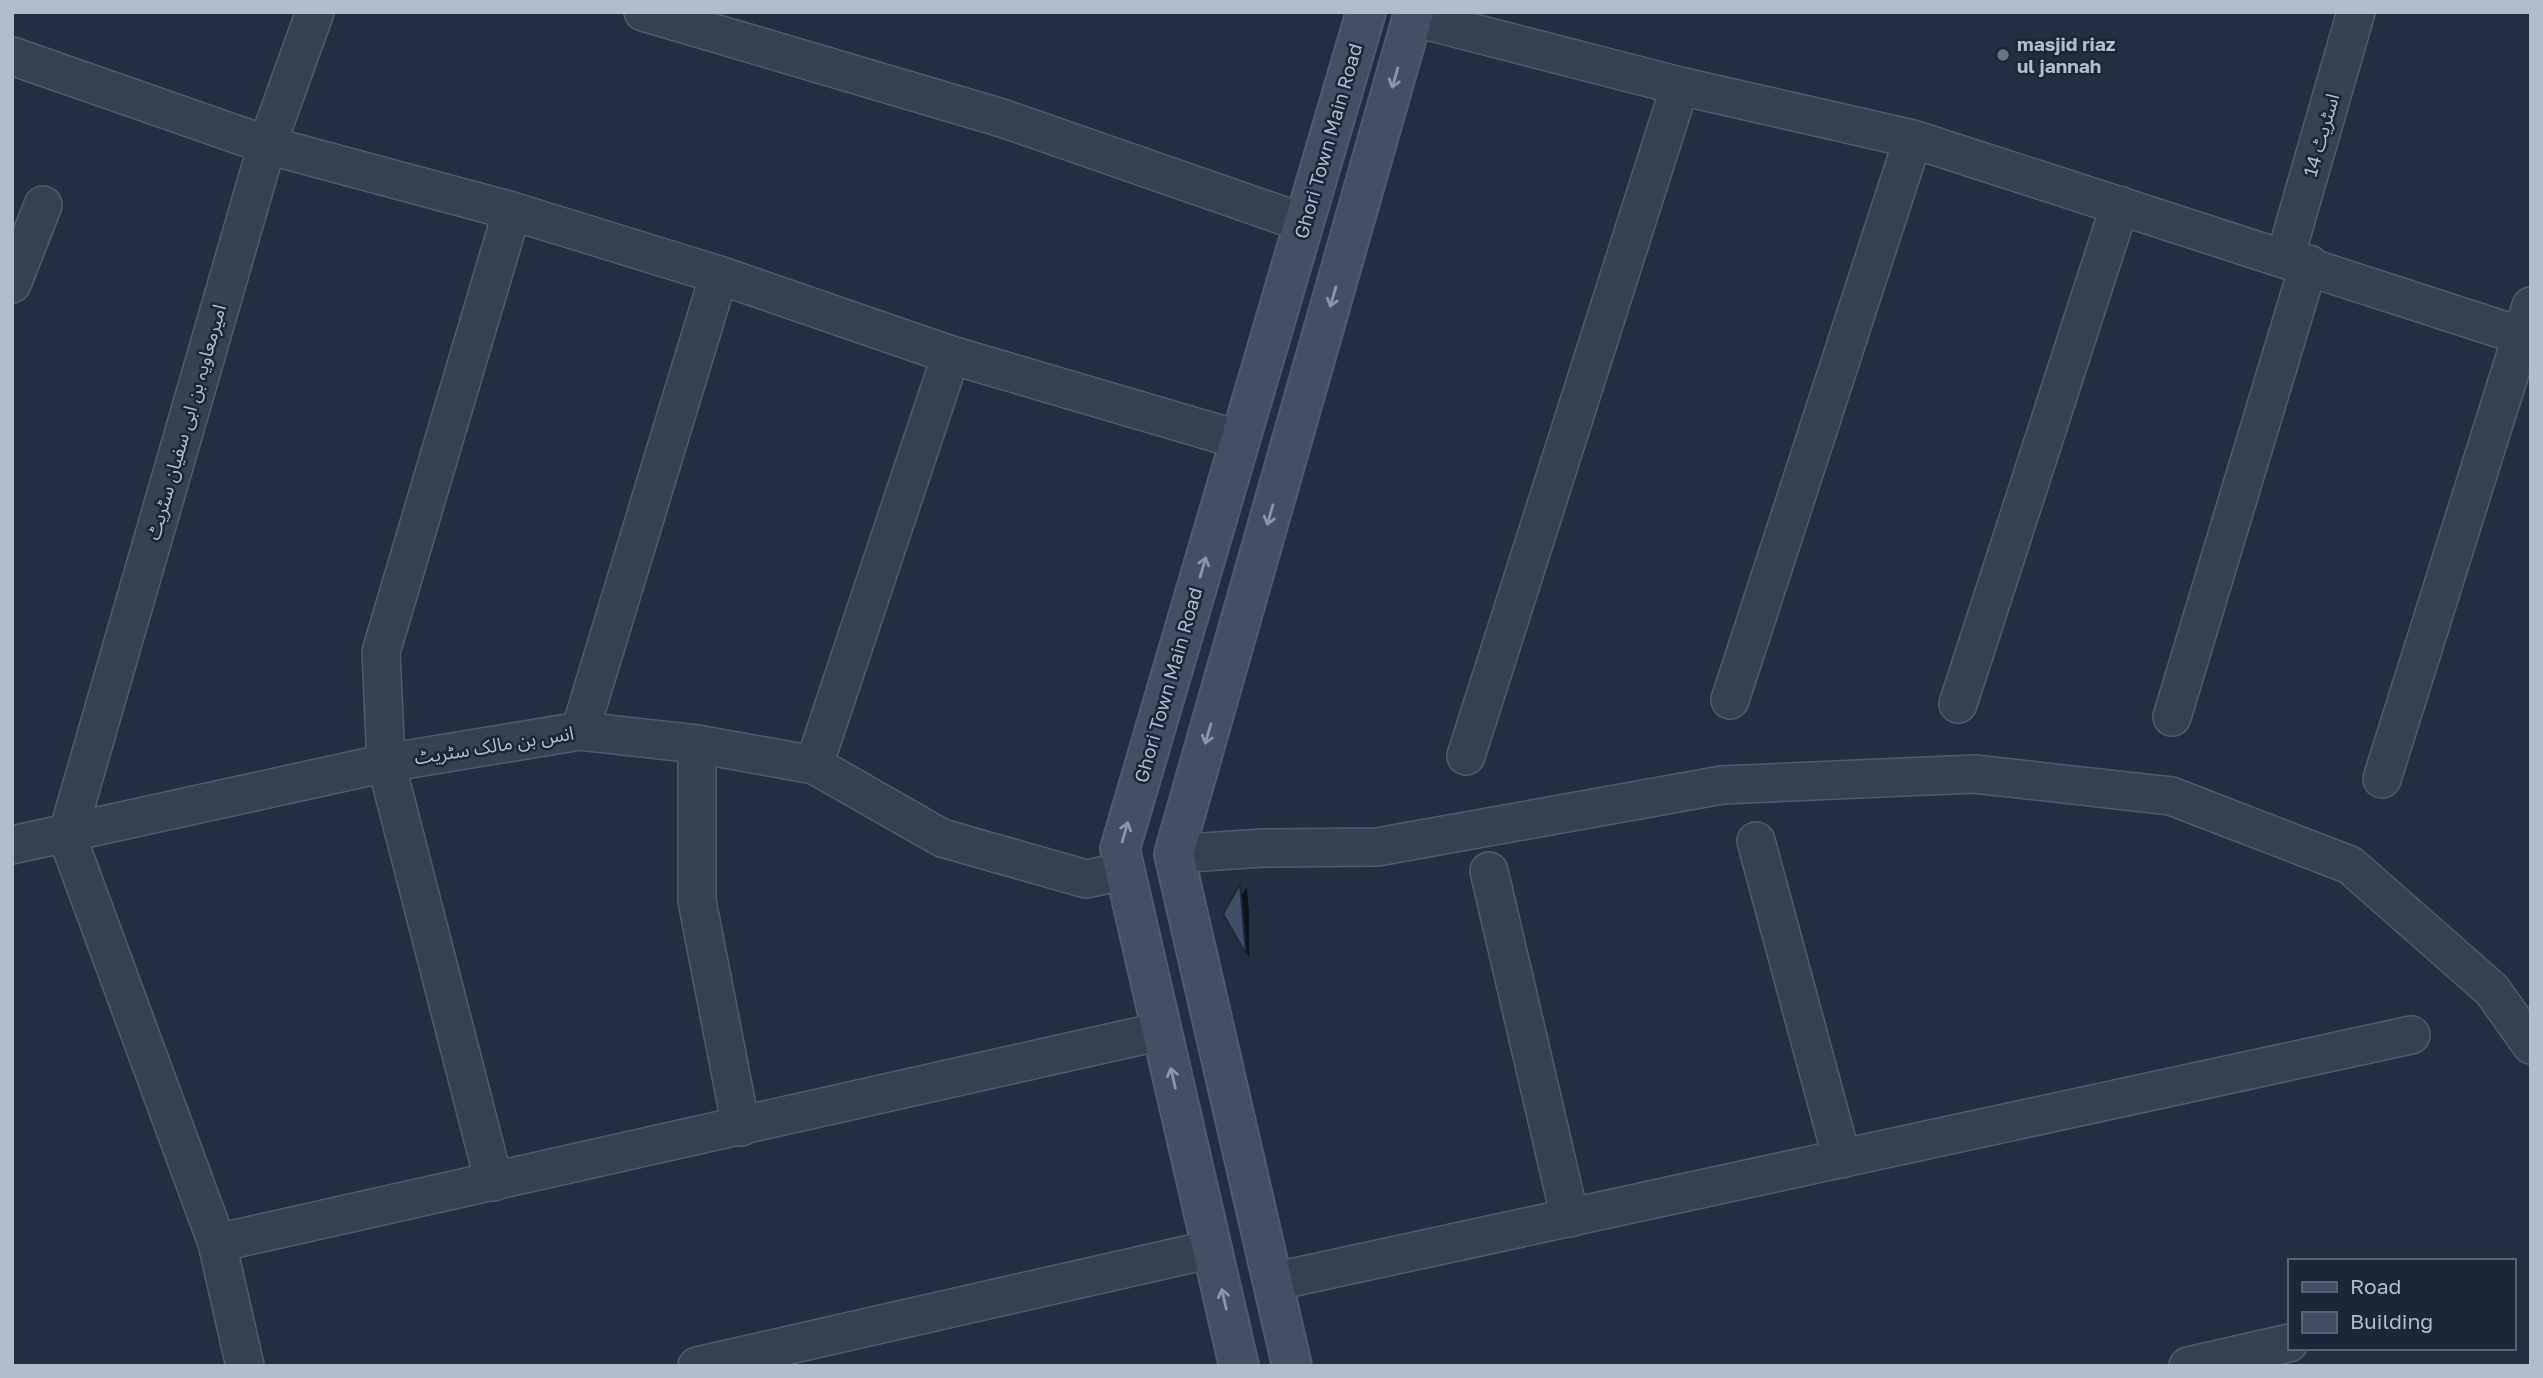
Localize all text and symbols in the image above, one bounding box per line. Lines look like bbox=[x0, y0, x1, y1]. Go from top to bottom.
place label: masjid riaz ul jannah bbox=[2017, 32, 2116, 77]
street label: Ghori Town Main Road bbox=[1289, 41, 1366, 241]
marker: masjid riaz ul jannah bbox=[1995, 47, 2011, 63]
one-way arrow bbox=[1388, 66, 1401, 89]
street label: اسٹریٹ 14 bbox=[2298, 91, 2344, 179]
one-way arrow bbox=[1325, 285, 1338, 307]
street label: امیرمعاویہ بن ابی سفیان سٹریٹ bbox=[141, 301, 231, 543]
one-way arrow bbox=[1263, 504, 1276, 526]
one-way arrow bbox=[1198, 556, 1211, 578]
street label: Ghori Town Main Road bbox=[1129, 585, 1206, 785]
street label: انس بن مالک سٹریٹ bbox=[412, 721, 576, 769]
one-way arrow bbox=[1200, 723, 1213, 745]
one-way arrow bbox=[1119, 822, 1132, 844]
one-way arrow bbox=[1166, 1067, 1179, 1089]
legend bbox=[2288, 1259, 2515, 1350]
text: Road bbox=[2350, 1273, 2401, 1299]
one-way arrow bbox=[1217, 1288, 1230, 1311]
text: Building bbox=[2350, 1308, 2433, 1334]

